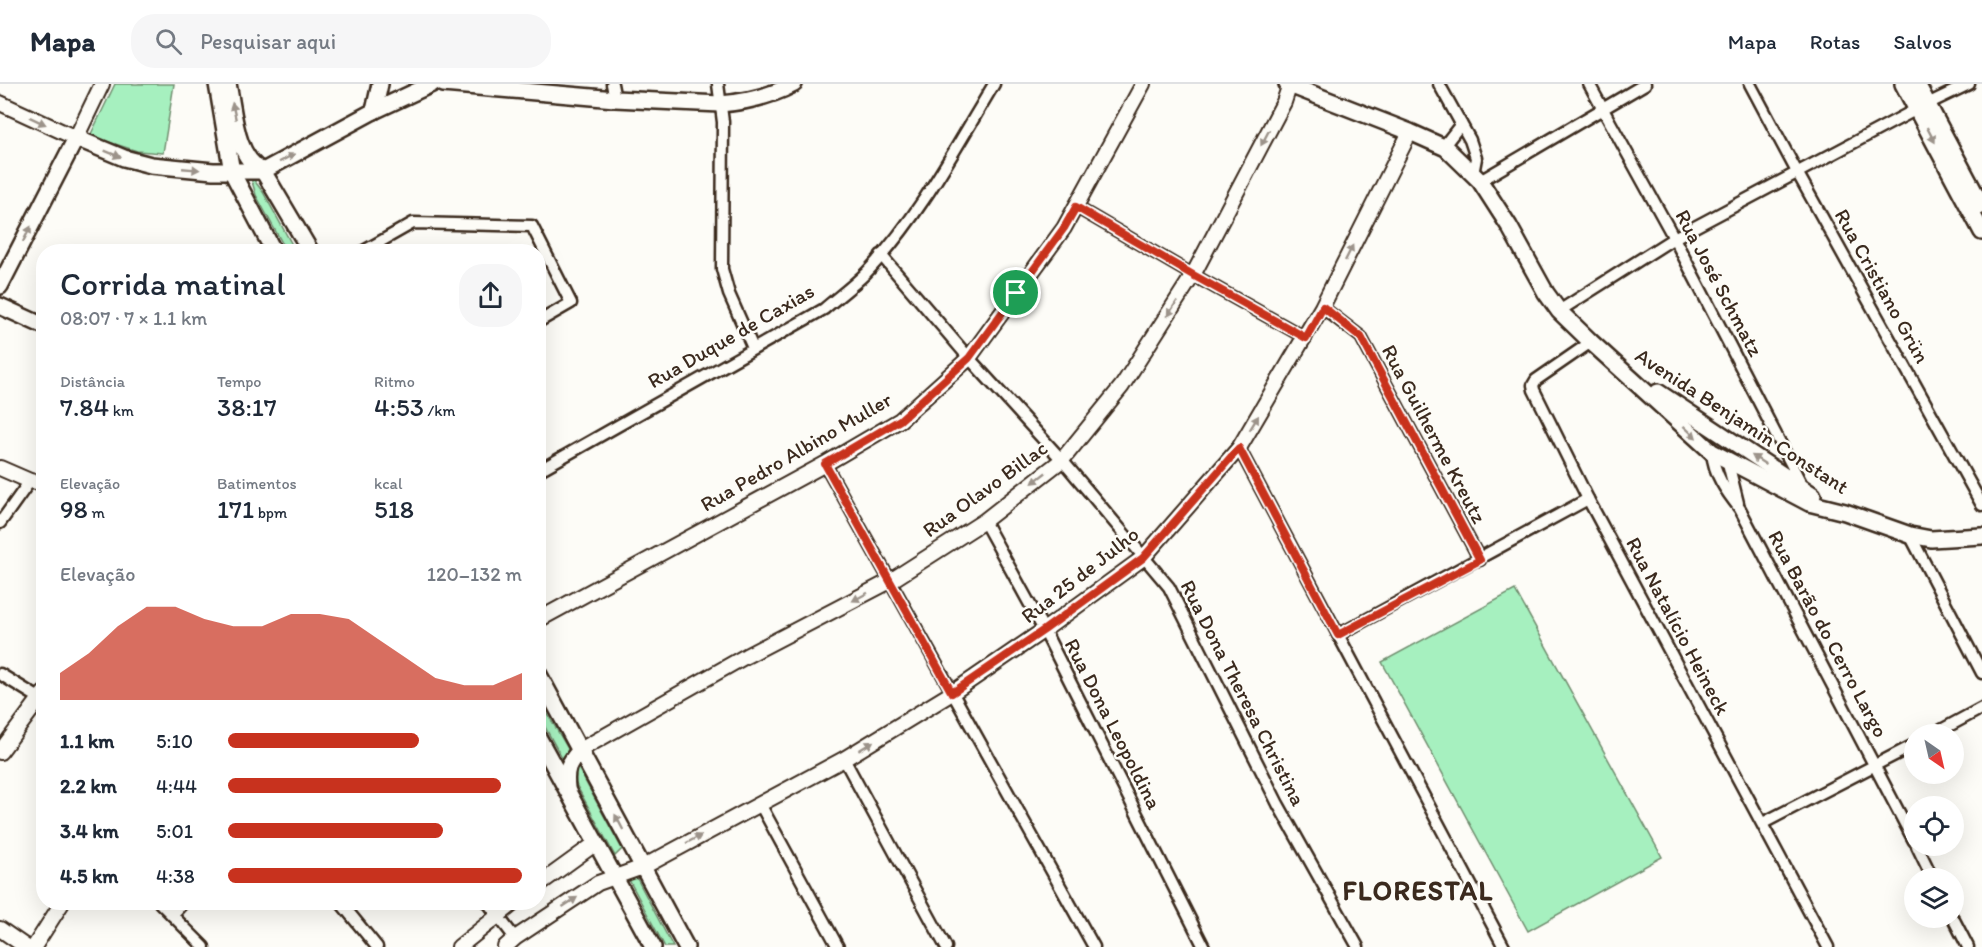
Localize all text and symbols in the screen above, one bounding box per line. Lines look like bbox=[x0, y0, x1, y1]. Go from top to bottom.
search box bbox=[131, 14, 551, 68]
text: Mapa bbox=[30, 24, 95, 58]
icon: search bbox=[152, 25, 185, 58]
text: Pesquisar aqui bbox=[200, 28, 336, 55]
text: Mapa bbox=[1728, 29, 1777, 54]
text: Rotas bbox=[1810, 29, 1860, 54]
text: Salvos bbox=[1893, 29, 1952, 54]
one-way arrow bbox=[229, 102, 238, 121]
one-way arrow bbox=[29, 116, 46, 125]
one-way arrow bbox=[1926, 127, 1936, 144]
one-way arrow bbox=[1260, 130, 1270, 147]
one-way arrow bbox=[104, 150, 122, 159]
one-way arrow bbox=[278, 153, 295, 163]
one-way arrow bbox=[182, 164, 201, 174]
street label: Rua Cristiano Grün bbox=[1830, 204, 1935, 367]
street label: Rua José Schmatz bbox=[1670, 205, 1769, 361]
one-way arrow bbox=[22, 225, 31, 242]
one-way arrow bbox=[1345, 245, 1354, 262]
text: Corrida matinal bbox=[60, 264, 286, 303]
button: share bbox=[459, 264, 522, 327]
pin bbox=[990, 267, 1041, 318]
icon: arrive bbox=[999, 276, 1032, 309]
street label: Rua Duque de Caxias bbox=[643, 278, 818, 393]
one-way arrow bbox=[1167, 301, 1178, 317]
text: 08:07 · 7 × 1.1 km bbox=[60, 306, 207, 330]
street label: Rua Guilherme Kreutz bbox=[1377, 340, 1492, 528]
street label: Avenida Benjamin Constant bbox=[1631, 342, 1854, 499]
text: Distância bbox=[60, 372, 125, 391]
text: Tempo bbox=[217, 372, 262, 391]
text: Ritmo bbox=[374, 372, 415, 391]
street label: Rua Pedro Albino Muller bbox=[696, 387, 896, 517]
text: 7.84 bbox=[60, 391, 109, 423]
text: 38:17 bbox=[217, 391, 277, 423]
text: 4:53 bbox=[374, 391, 424, 423]
text: km bbox=[109, 401, 134, 420]
text: /km bbox=[424, 401, 455, 420]
one-way arrow bbox=[1248, 415, 1259, 431]
one-way arrow bbox=[1682, 425, 1697, 438]
street label: Rua Olavo Billac bbox=[918, 435, 1052, 542]
one-way arrow bbox=[1751, 455, 1767, 466]
one-way arrow bbox=[1032, 471, 1047, 483]
text: Elevação bbox=[60, 474, 120, 493]
text: Batimentos bbox=[217, 474, 297, 493]
text: kcal bbox=[374, 474, 402, 493]
text: 98 bbox=[60, 493, 88, 525]
text: 171 bbox=[217, 493, 254, 525]
text: 518 bbox=[374, 493, 414, 525]
text: m bbox=[88, 503, 105, 522]
text: bpm bbox=[254, 503, 287, 522]
street label: Rua 25 de Julho bbox=[1016, 521, 1143, 628]
street label: Rua Barão do Cerro Largo bbox=[1763, 526, 1894, 742]
street label: Rua Natalício Heineck bbox=[1621, 533, 1736, 719]
text: Elevação bbox=[60, 562, 135, 586]
text: 120–132 m bbox=[427, 562, 522, 586]
street label: Rua Dona Theresa Christina bbox=[1176, 576, 1311, 810]
one-way arrow bbox=[851, 592, 868, 602]
street label: Rua Dona Leopoldina bbox=[1060, 634, 1167, 813]
north arrow bbox=[1904, 724, 1964, 784]
map controls bbox=[1904, 724, 1964, 928]
text: 1.1 km bbox=[60, 729, 114, 753]
text: 5:10 bbox=[156, 729, 193, 753]
one-way arrow bbox=[858, 741, 874, 752]
text: 2.2 km bbox=[60, 774, 117, 798]
text: 4:44 bbox=[156, 774, 197, 798]
button: locate bbox=[1904, 796, 1964, 856]
one-way arrow bbox=[614, 813, 624, 830]
text: 3.4 km bbox=[60, 819, 119, 843]
text: 5:01 bbox=[156, 819, 193, 843]
one-way arrow bbox=[686, 834, 703, 844]
text: 4.5 km bbox=[60, 864, 118, 888]
text: 4:38 bbox=[156, 864, 195, 888]
button: layers bbox=[1904, 868, 1964, 928]
district label: FLORESTAL bbox=[1342, 874, 1494, 907]
one-way arrow bbox=[562, 896, 578, 907]

